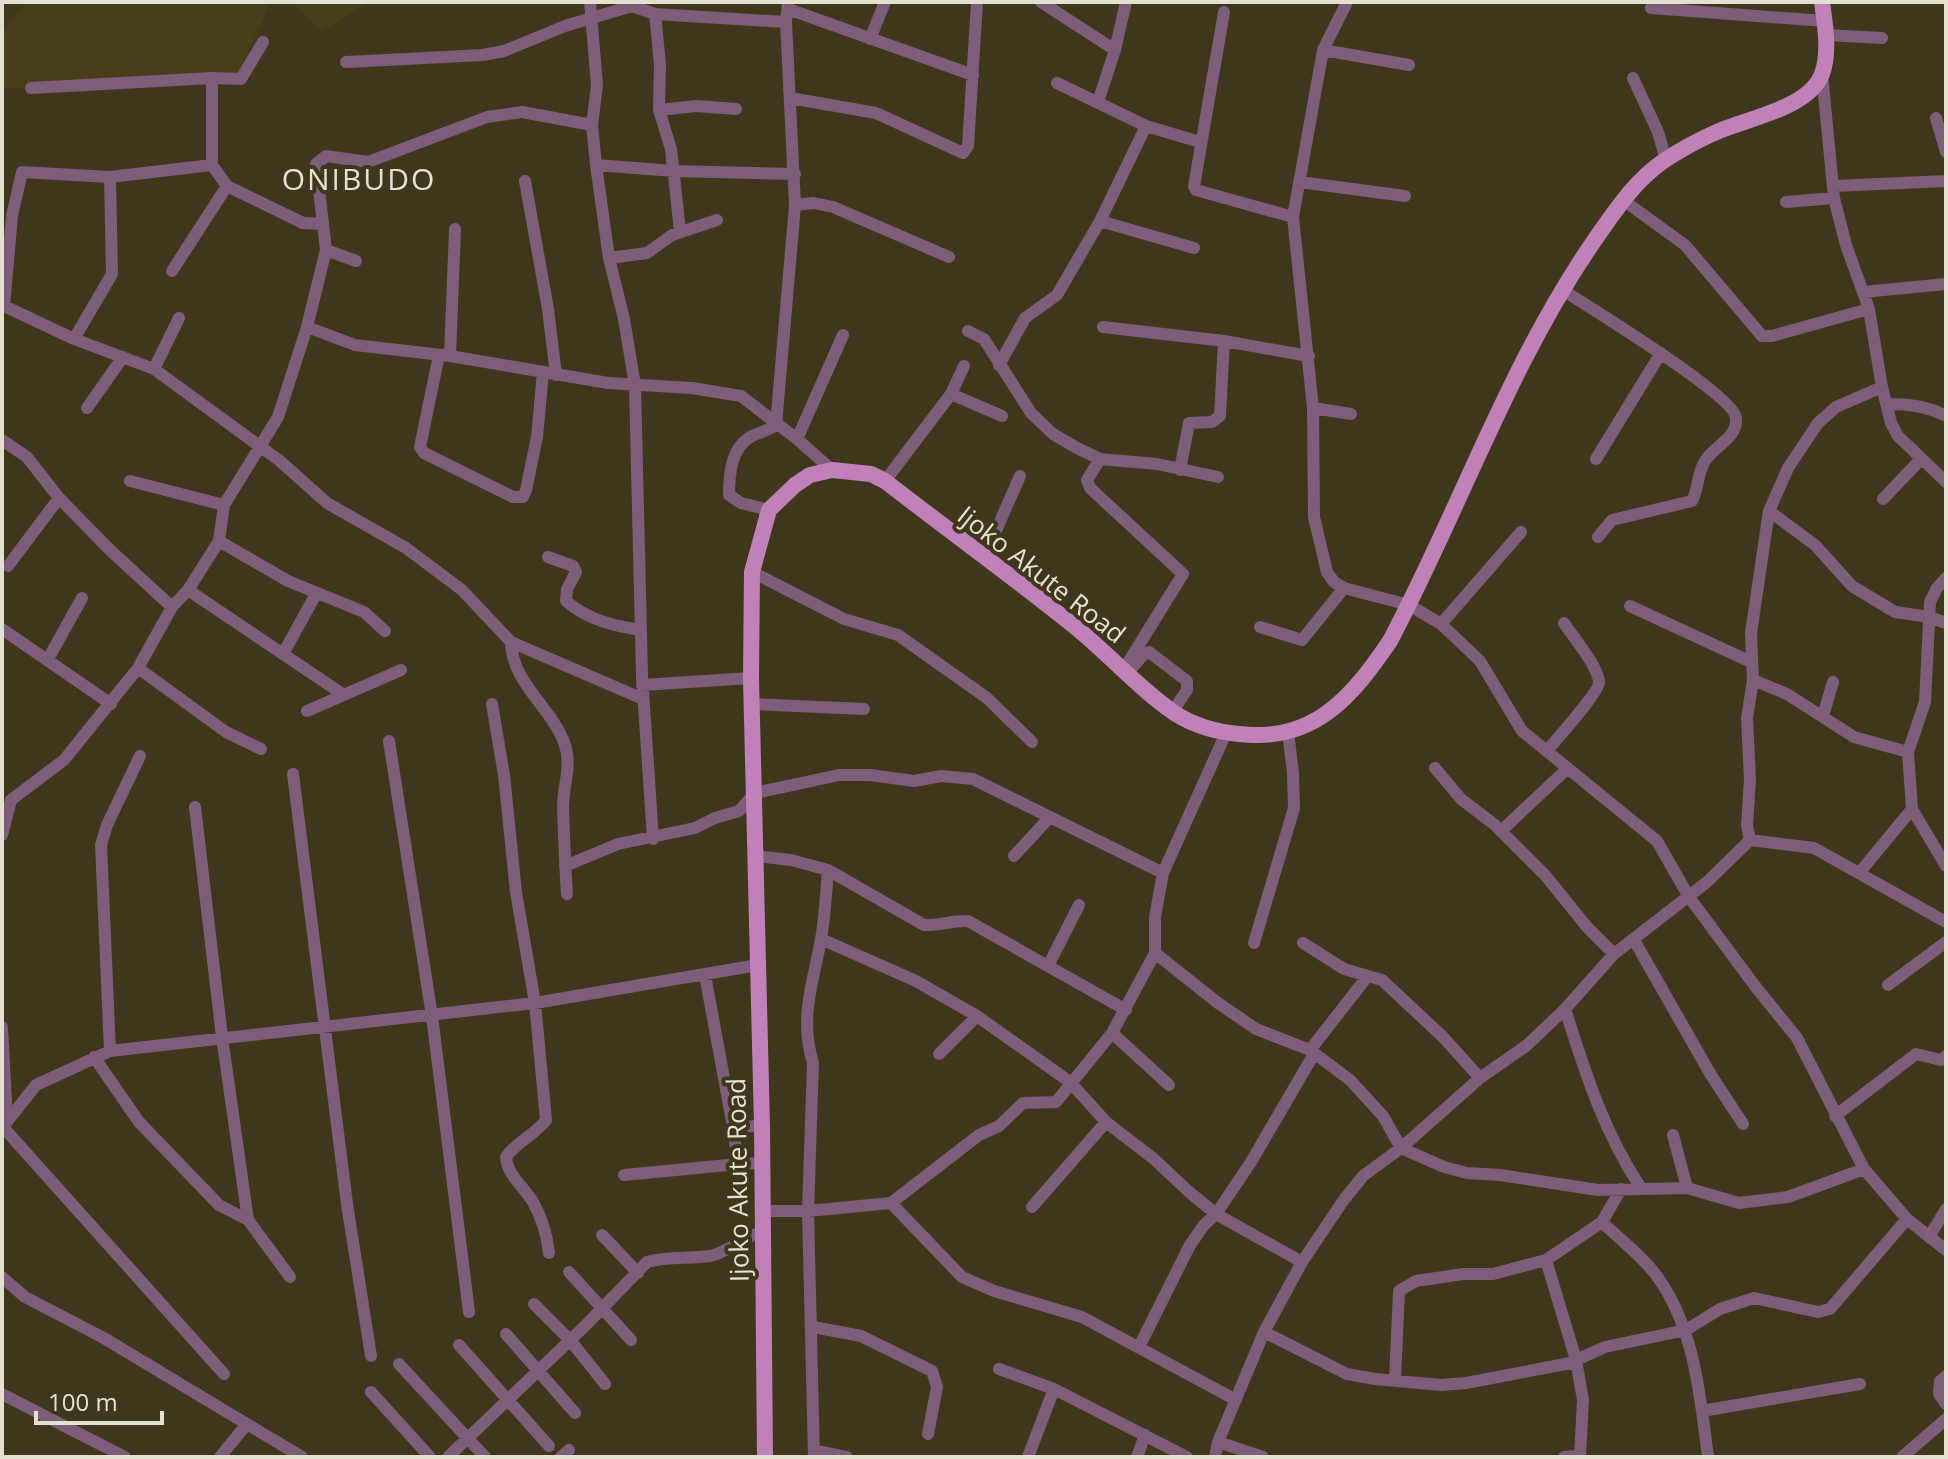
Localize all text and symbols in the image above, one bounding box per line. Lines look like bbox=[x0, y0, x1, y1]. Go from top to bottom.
district label: ONIBUDO bbox=[282, 158, 436, 199]
street label: Ijoko Akute Road bbox=[950, 497, 1134, 651]
street label: Ijoko Akute Road bbox=[717, 1078, 757, 1282]
scale bar bbox=[36, 1375, 162, 1425]
text: 100 m bbox=[48, 1385, 118, 1418]

